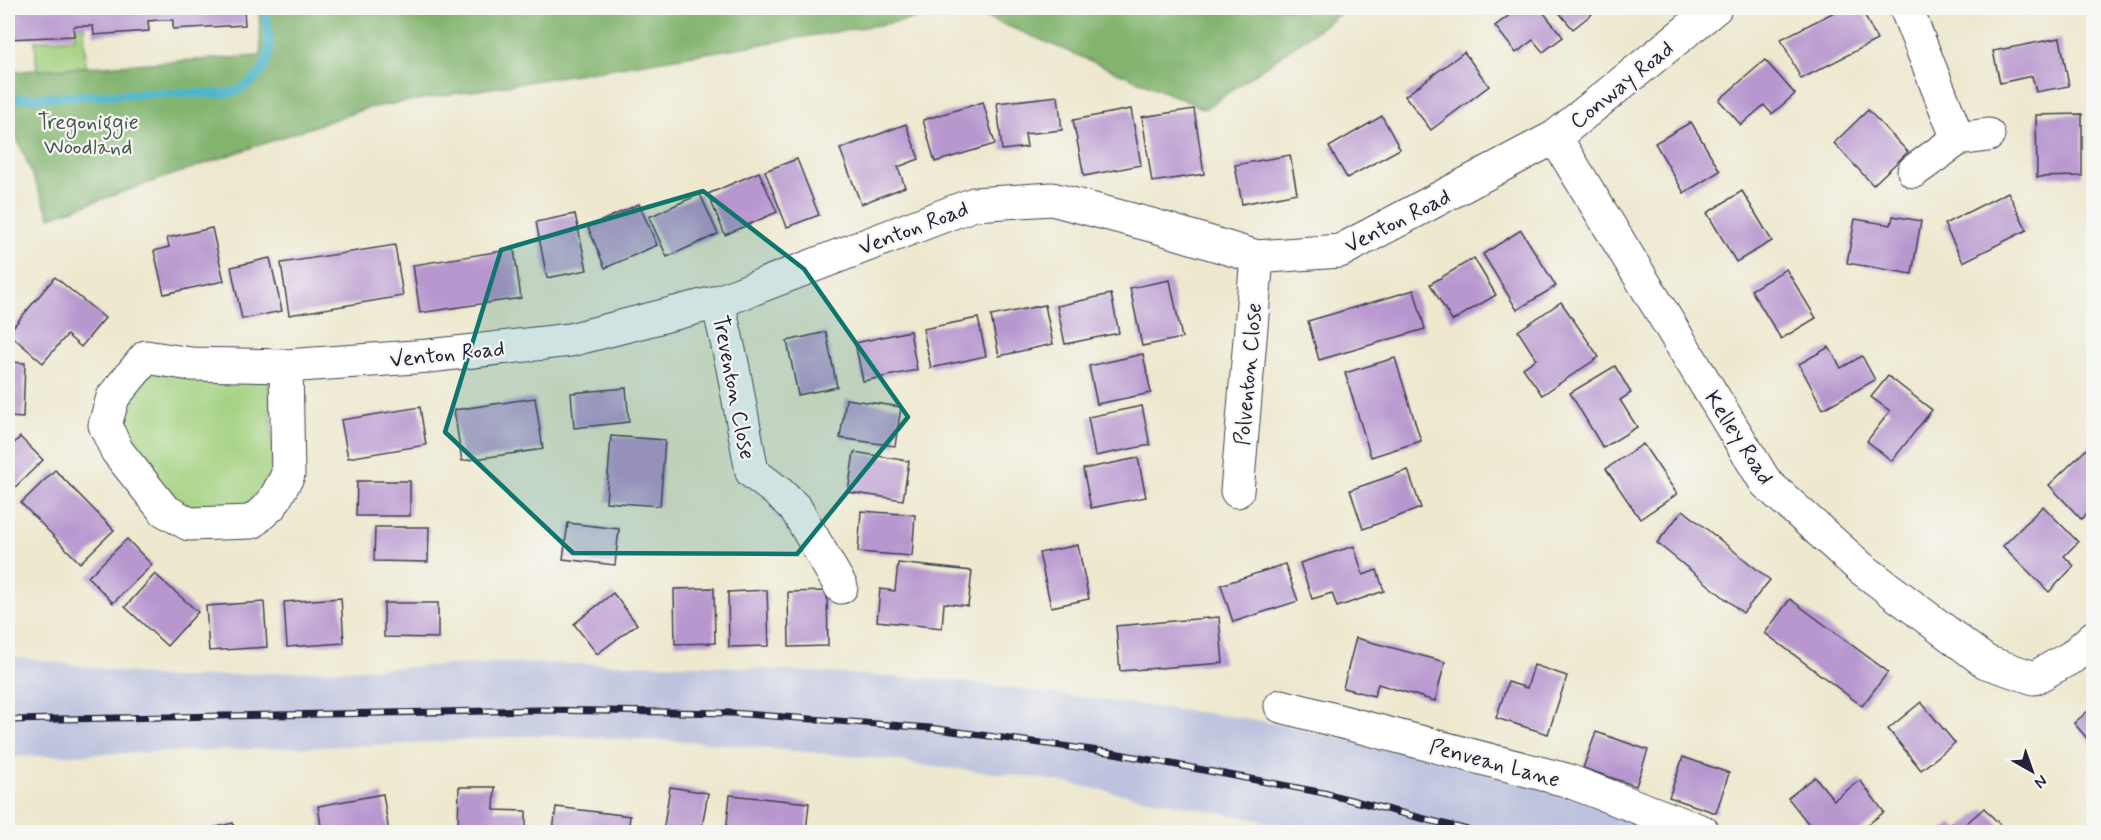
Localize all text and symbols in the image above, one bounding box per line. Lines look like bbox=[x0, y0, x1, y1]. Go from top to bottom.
street label: Conway Road bbox=[1565, 35, 1680, 136]
park label: Tregoniggie Woodland bbox=[37, 109, 139, 162]
street label: Venton Road bbox=[1340, 183, 1456, 260]
street label: Venton Road bbox=[855, 195, 973, 263]
street label: Polventon Close bbox=[1229, 302, 1269, 447]
street label: Treventon Close bbox=[705, 313, 761, 462]
street label: Venton Road bbox=[388, 335, 506, 375]
street label: Kelley Road bbox=[1698, 386, 1779, 490]
street label: Penvean Lane bbox=[1426, 733, 1563, 795]
north arrow bbox=[2002, 741, 2062, 801]
text: N bbox=[2030, 770, 2052, 793]

